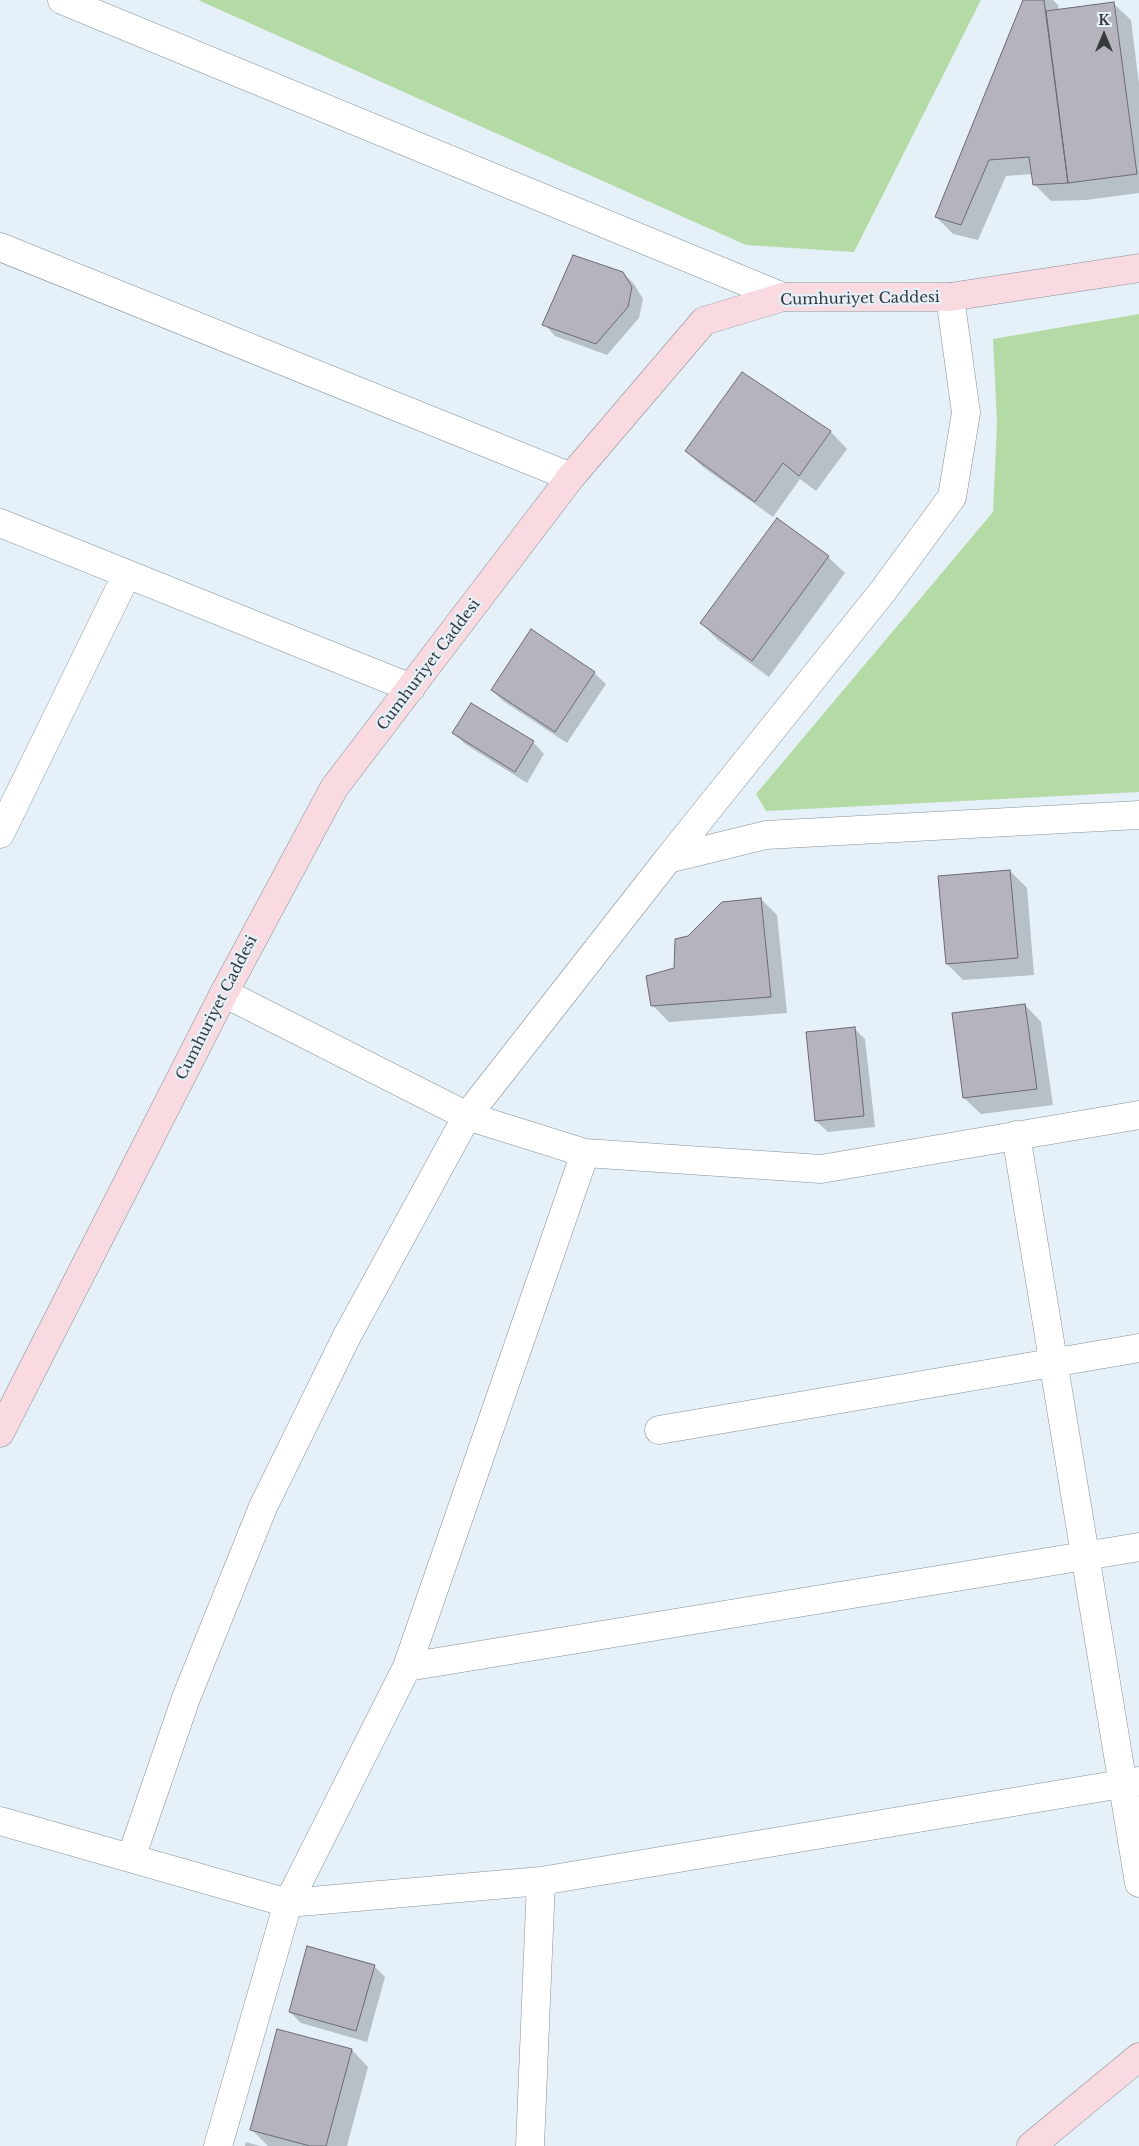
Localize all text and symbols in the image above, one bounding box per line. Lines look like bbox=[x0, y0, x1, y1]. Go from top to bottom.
north arrow bbox=[1079, 10, 1129, 60]
text: K bbox=[1098, 11, 1110, 29]
street label: Cumhuriyet Caddesi bbox=[780, 289, 940, 309]
street label: Cumhuriyet Caddesi bbox=[374, 596, 484, 734]
street label: Cumhuriyet Caddesi bbox=[173, 933, 261, 1083]

